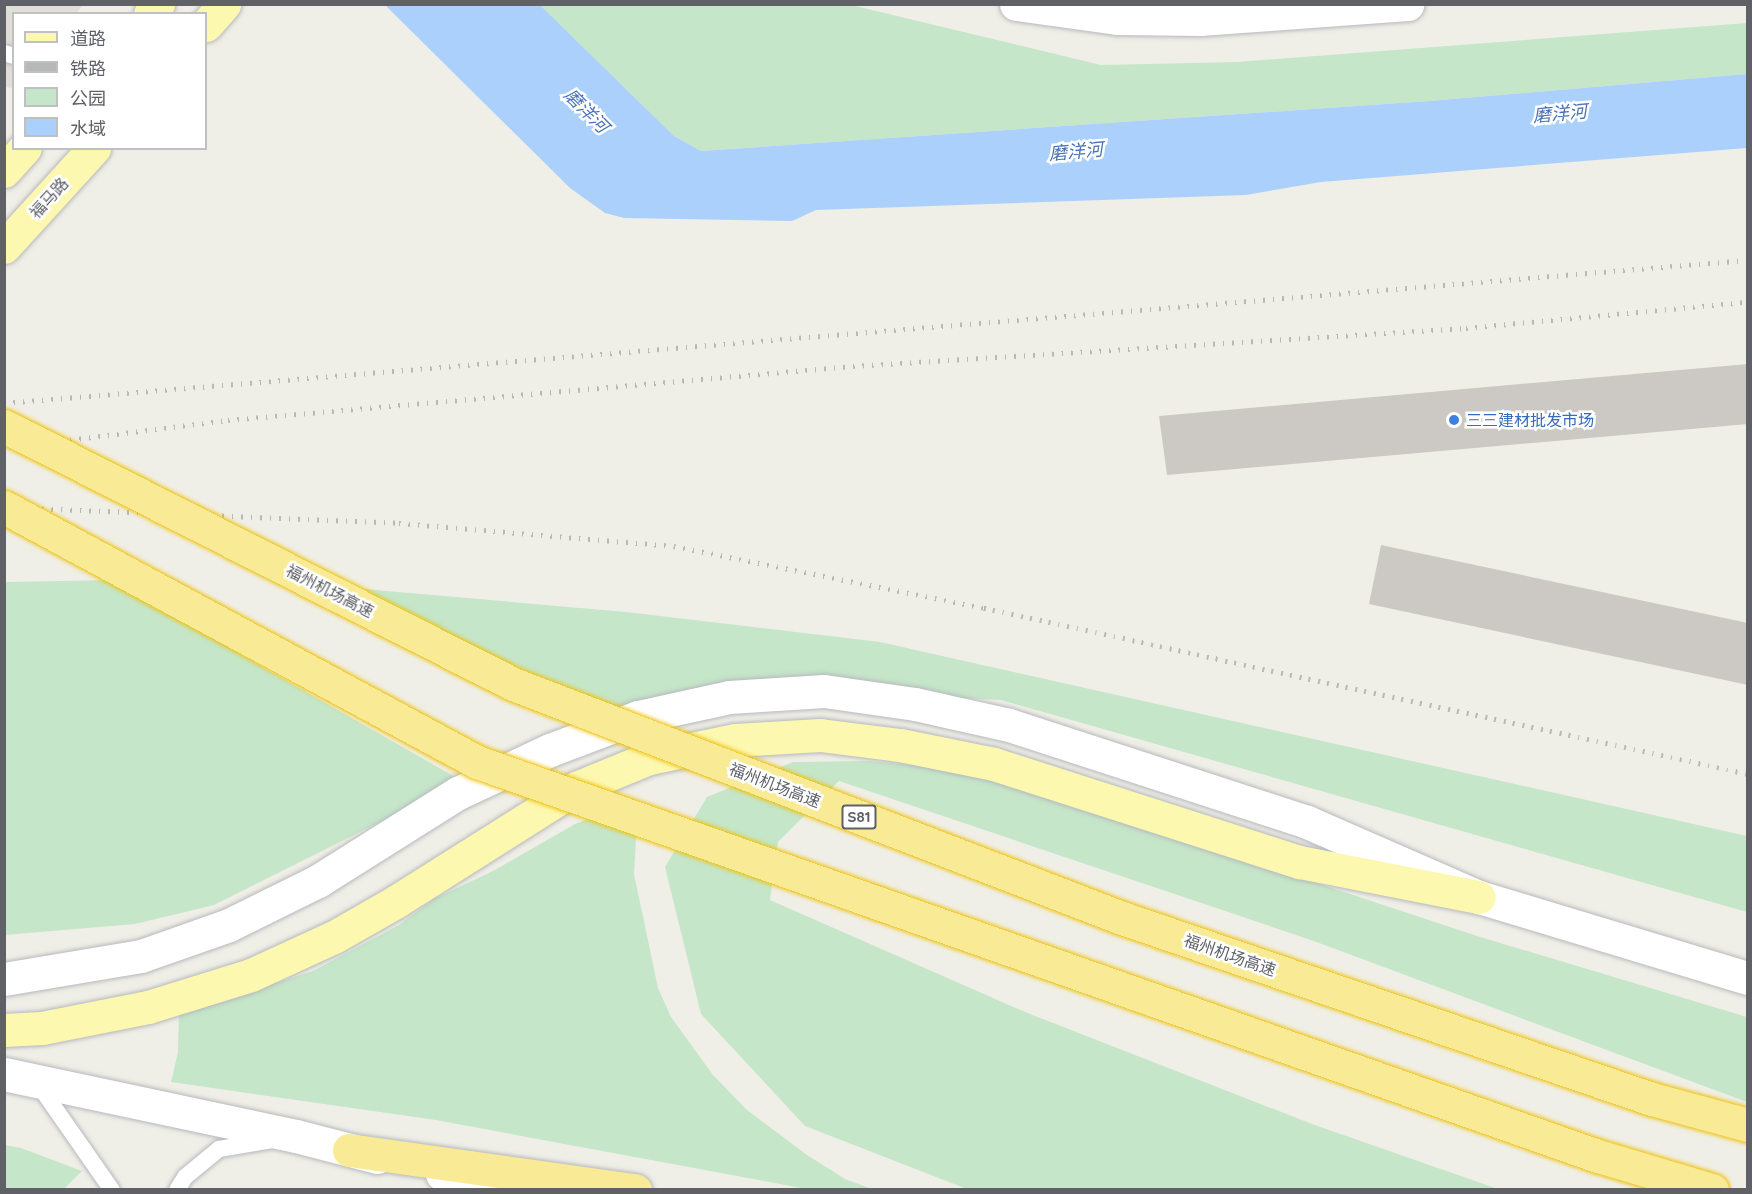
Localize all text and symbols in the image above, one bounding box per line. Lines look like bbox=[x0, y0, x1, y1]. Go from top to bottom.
legend bbox=[12, 12, 207, 150]
text: 道路 bbox=[70, 27, 106, 50]
text: 铁路 bbox=[70, 57, 106, 80]
water label: 磨洋河 bbox=[559, 84, 613, 138]
text: 公园 bbox=[70, 87, 106, 110]
water label: 磨洋河 bbox=[1532, 101, 1588, 127]
text: 水域 bbox=[70, 117, 106, 140]
water label: 磨洋河 bbox=[1048, 139, 1104, 165]
street label: 福马路 bbox=[26, 174, 72, 222]
place label: 三三建材批发市场 bbox=[1466, 410, 1594, 430]
marker: 三三建材批发市场 bbox=[1447, 413, 1461, 427]
street label: 福州机场高速 bbox=[283, 561, 377, 621]
street label: 福州机场高速 bbox=[727, 759, 823, 811]
road number: S81 bbox=[841, 805, 877, 829]
street label: 福州机场高速 bbox=[1181, 930, 1279, 980]

